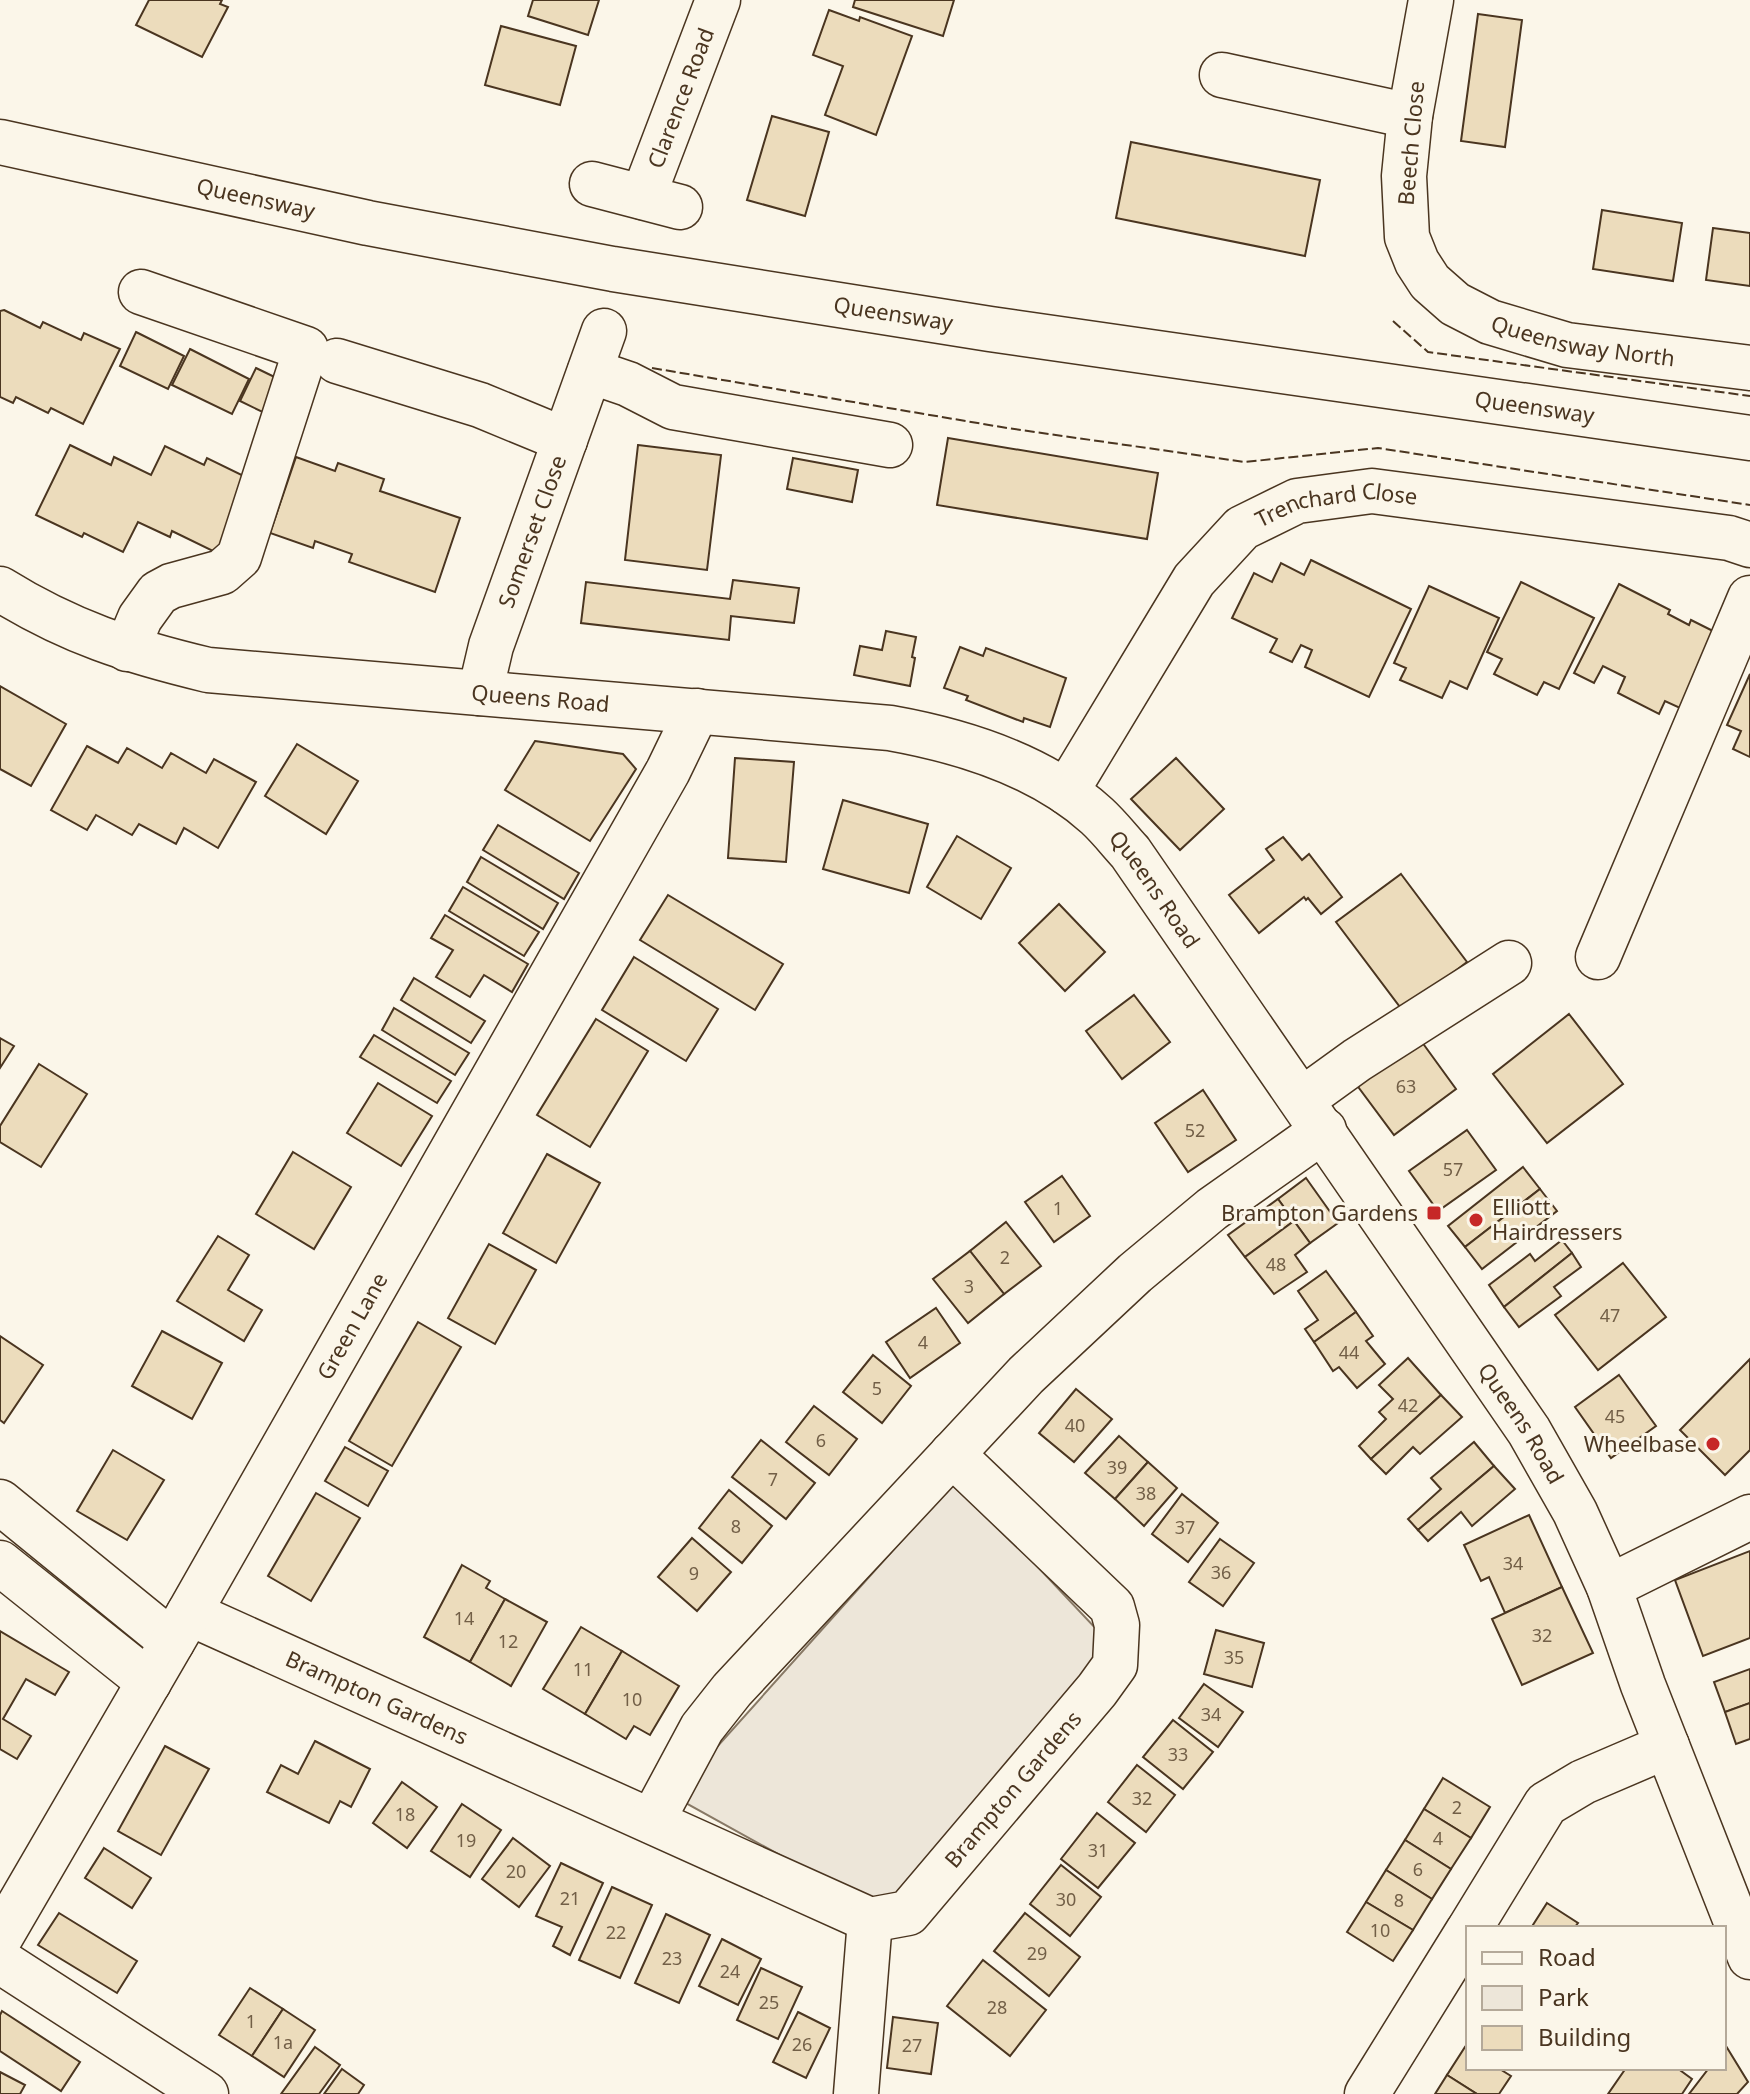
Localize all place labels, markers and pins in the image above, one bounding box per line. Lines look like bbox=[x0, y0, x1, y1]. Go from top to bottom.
place label: Elliott Hairdressers bbox=[1492, 1191, 1623, 1246]
place label: Brampton Gardens bbox=[1221, 1197, 1418, 1227]
marker: Brampton Gardens bbox=[1425, 1204, 1443, 1222]
marker: Elliott Hairdressers bbox=[1467, 1211, 1485, 1229]
place label: Wheelbase bbox=[1584, 1428, 1697, 1458]
marker: Wheelbase bbox=[1704, 1435, 1722, 1453]

